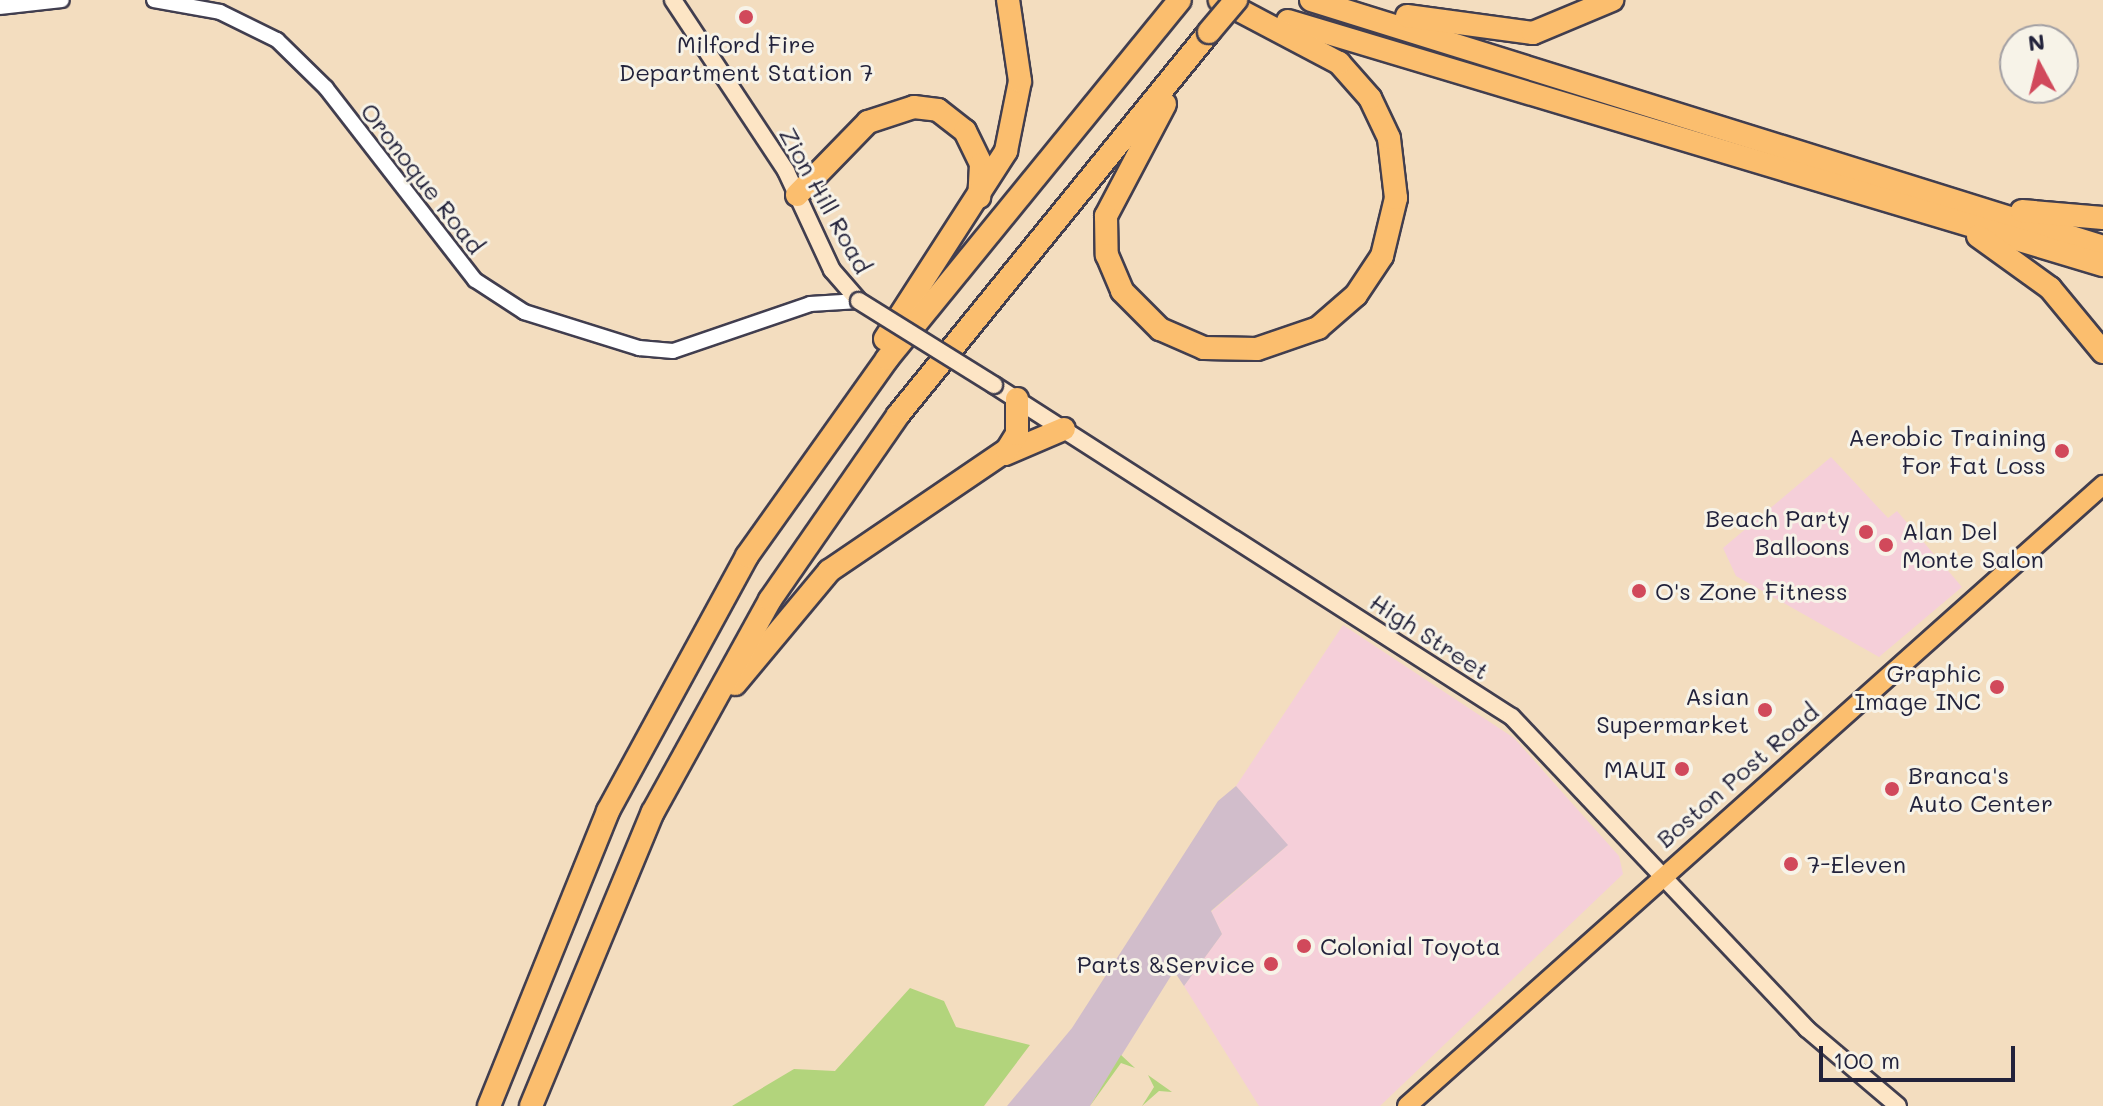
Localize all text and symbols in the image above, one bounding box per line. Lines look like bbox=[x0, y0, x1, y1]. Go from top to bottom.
marker: Milford Fire Department Station 7 bbox=[737, 8, 755, 26]
north arrow bbox=[1999, 24, 2079, 104]
text: N bbox=[2026, 26, 2046, 57]
place label: Milford Fire Department Station 7 bbox=[619, 30, 873, 86]
street label: Oronoque Road bbox=[355, 97, 491, 259]
street label: Zion Hill Road bbox=[774, 122, 878, 278]
place label: Aerobic Training For Fat Loss bbox=[1848, 423, 2046, 479]
marker: Aerobic Training For Fat Loss bbox=[2053, 442, 2071, 460]
place label: Beach Party Balloons bbox=[1705, 504, 1850, 560]
place label: Alan Del Monte Salon bbox=[1902, 517, 2044, 573]
marker: Beach Party Balloons bbox=[1857, 523, 1875, 541]
marker: Alan Del Monte Salon bbox=[1877, 536, 1895, 554]
place label: O's Zone Fitness bbox=[1655, 577, 1848, 605]
marker: O's Zone Fitness bbox=[1630, 582, 1648, 600]
street label: High Street bbox=[1365, 587, 1495, 685]
place label: Graphic Image INC bbox=[1855, 659, 1981, 715]
marker: Graphic Image INC bbox=[1988, 678, 2006, 696]
place label: Asian Supermarket bbox=[1596, 682, 1749, 738]
street label: Boston Post Road bbox=[1650, 697, 1824, 853]
marker: Asian Supermarket bbox=[1756, 701, 1774, 719]
place label: MAUI bbox=[1604, 755, 1666, 783]
marker: MAUI bbox=[1673, 760, 1691, 778]
place label: Branca's Auto Center bbox=[1908, 761, 2053, 817]
marker: Branca's Auto Center bbox=[1883, 780, 1901, 798]
place label: 7-Eleven bbox=[1807, 850, 1906, 878]
marker: 7-Eleven bbox=[1782, 855, 1800, 873]
place label: Colonial Toyota bbox=[1320, 932, 1501, 960]
marker: Colonial Toyota bbox=[1295, 937, 1313, 955]
place label: Parts &Service bbox=[1077, 950, 1255, 978]
marker: Parts &Service bbox=[1262, 955, 1280, 973]
scale bar bbox=[1823, 1030, 2019, 1080]
text: 100 m bbox=[1833, 1044, 1900, 1075]

